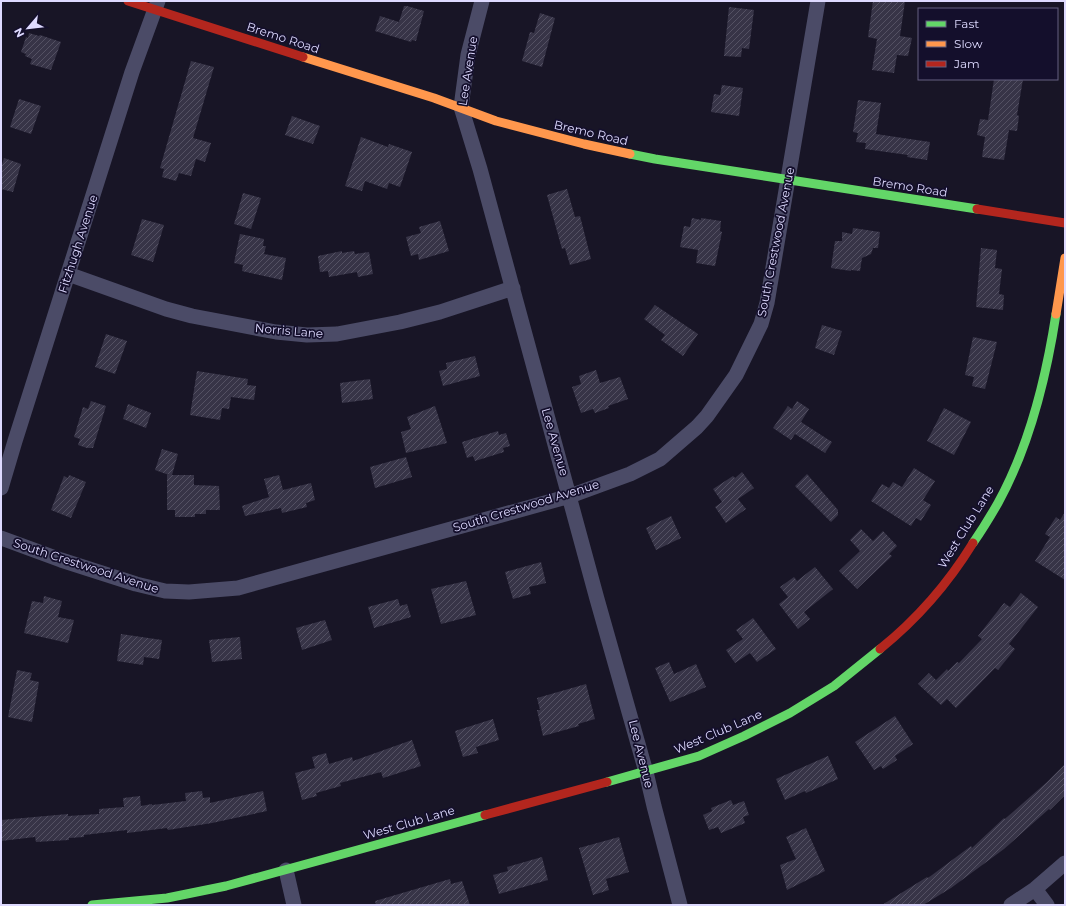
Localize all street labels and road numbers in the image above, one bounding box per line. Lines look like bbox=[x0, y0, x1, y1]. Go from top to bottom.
street label: Bremo Road bbox=[245, 19, 321, 56]
street label: Lee Avenue bbox=[455, 35, 480, 107]
street label: Bremo Road bbox=[553, 117, 630, 148]
street label: South Crestwood Avenue bbox=[754, 166, 797, 318]
street label: Bremo Road bbox=[872, 173, 949, 200]
street label: Fitzhugh Avenue bbox=[55, 193, 101, 295]
street label: Norris Lane bbox=[254, 320, 324, 341]
street label: Lee Avenue bbox=[539, 406, 572, 478]
street label: South Crestwood Avenue bbox=[451, 476, 601, 535]
street label: West Club Lane bbox=[934, 483, 997, 571]
street label: South Crestwood Avenue bbox=[12, 535, 161, 596]
street label: West Club Lane bbox=[671, 706, 764, 757]
street label: Lee Avenue bbox=[626, 718, 657, 790]
street label: West Club Lane bbox=[361, 802, 456, 843]

